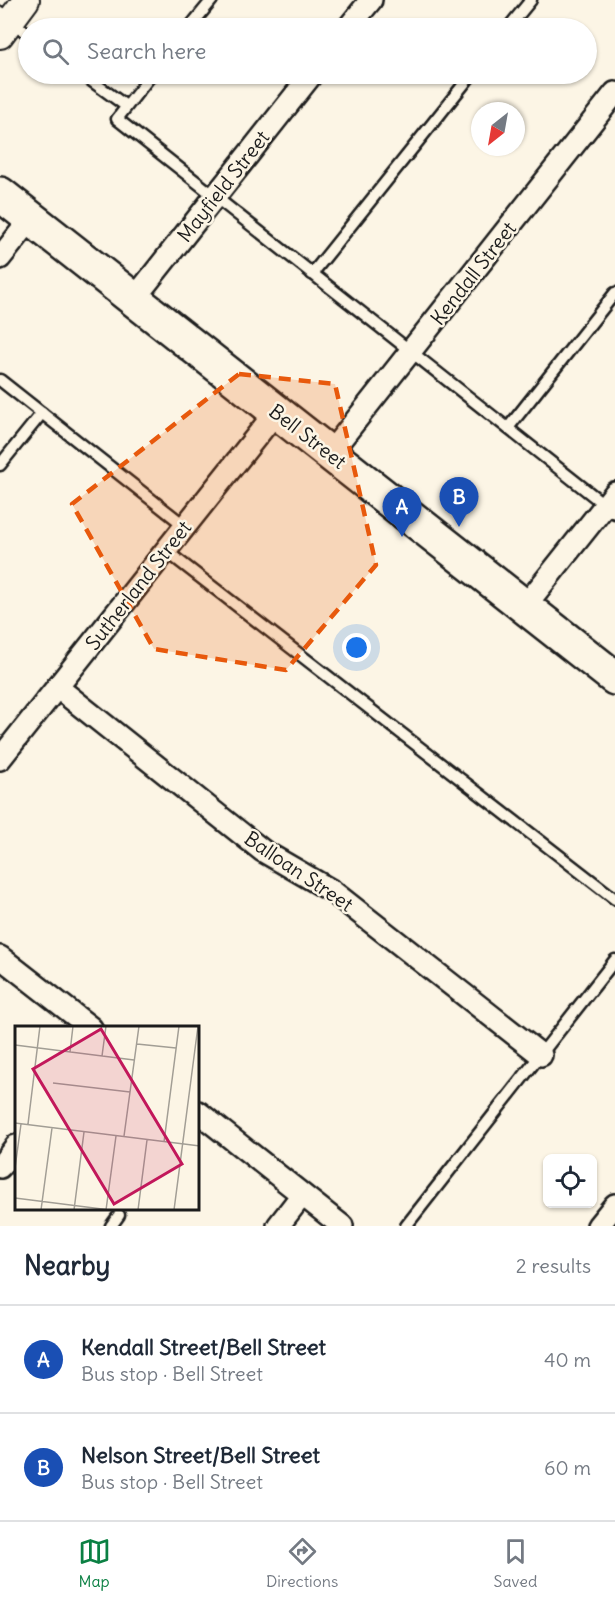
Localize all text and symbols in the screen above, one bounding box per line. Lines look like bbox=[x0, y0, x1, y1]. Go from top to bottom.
search box bbox=[18, 18, 597, 84]
icon: search bbox=[39, 35, 72, 68]
text: Search here bbox=[87, 37, 206, 65]
north arrow bbox=[471, 102, 525, 156]
street label: Mayfield Street bbox=[172, 125, 275, 247]
street label: Kendall Street bbox=[425, 216, 521, 330]
street label: Bell Street bbox=[264, 398, 352, 474]
pin: B bbox=[440, 478, 478, 527]
pin: A bbox=[382, 488, 422, 537]
street label: Sutherland Street bbox=[80, 515, 196, 655]
your location bbox=[342, 633, 371, 662]
street label: Balloan Street bbox=[240, 825, 358, 917]
inset map bbox=[15, 1026, 200, 1211]
map controls bbox=[543, 1154, 597, 1208]
button: locate bbox=[543, 1154, 597, 1208]
text: Nearby bbox=[24, 1249, 110, 1282]
text: 2 results bbox=[516, 1253, 591, 1278]
text: Kendall Street/Bell Street bbox=[81, 1333, 326, 1361]
text: A bbox=[37, 1347, 50, 1372]
text: 40 m bbox=[544, 1347, 591, 1372]
text: Bus stop · Bell Street bbox=[81, 1361, 263, 1386]
text: Nelson Street/Bell Street bbox=[81, 1441, 320, 1469]
text: B bbox=[37, 1455, 50, 1480]
text: 60 m bbox=[544, 1455, 591, 1480]
text: Bus stop · Bell Street bbox=[81, 1469, 263, 1494]
tab: Map bbox=[78, 1535, 111, 1591]
tab: Directions bbox=[266, 1535, 338, 1591]
tab: Saved bbox=[494, 1535, 537, 1591]

